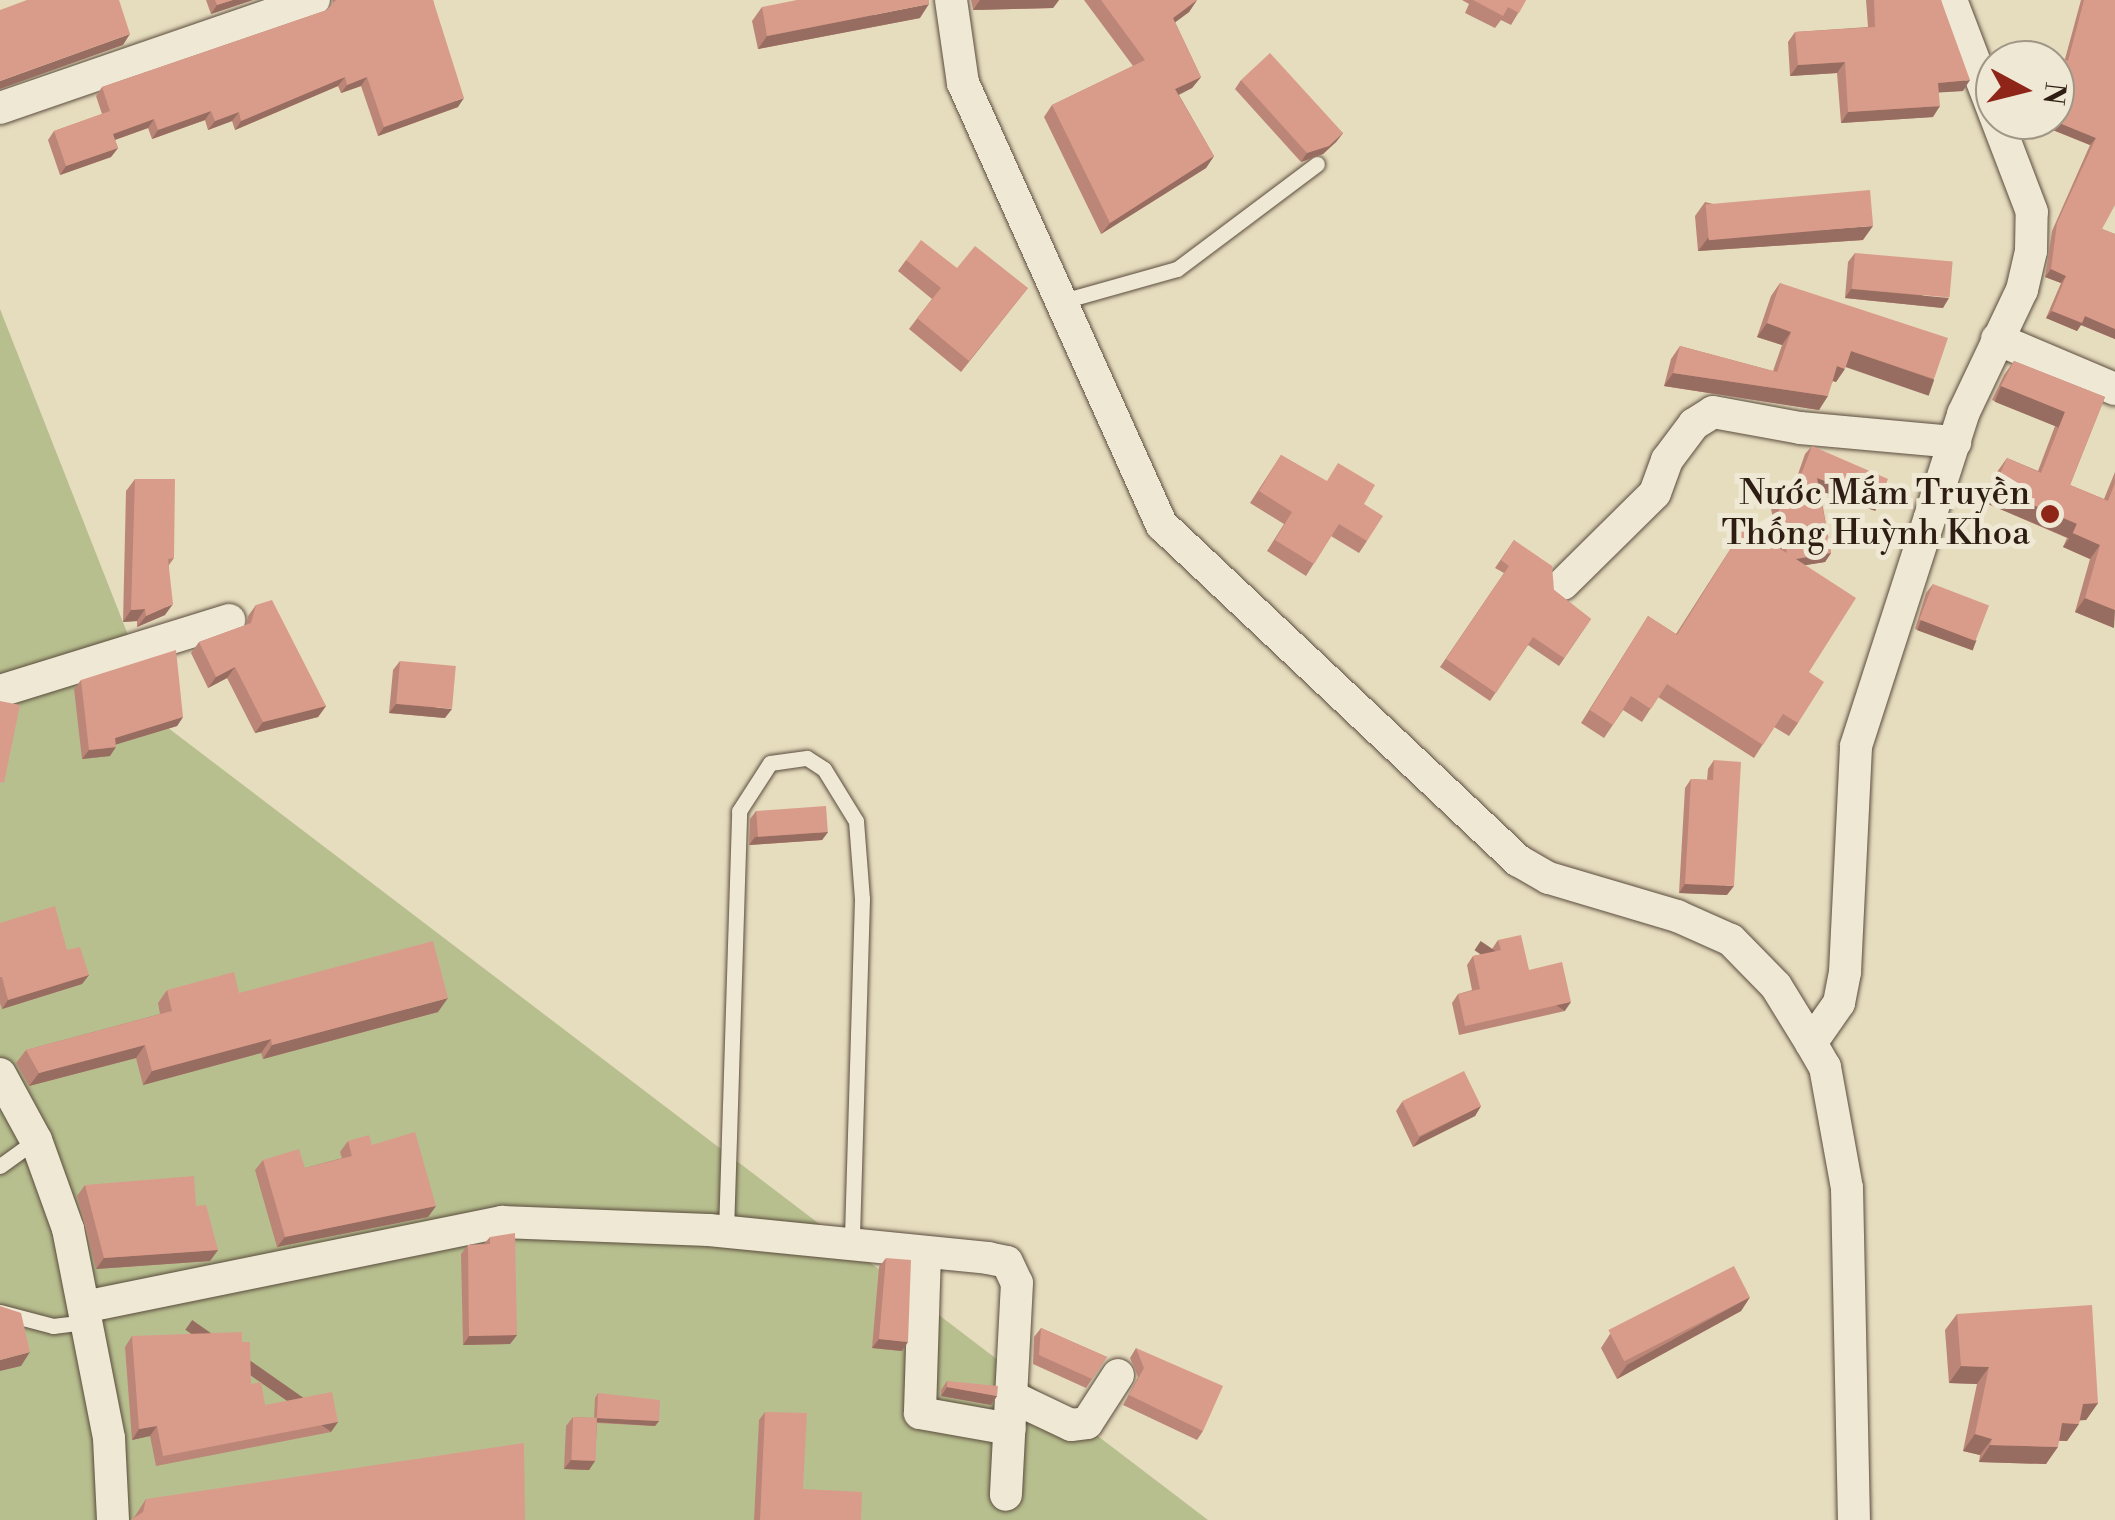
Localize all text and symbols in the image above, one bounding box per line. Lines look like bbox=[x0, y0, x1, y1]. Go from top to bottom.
north arrow bbox=[1975, 40, 2075, 140]
text: N bbox=[2035, 80, 2072, 107]
place label: Nước Mắm Truyền Thống Huỳnh Khoa bbox=[1722, 473, 2030, 555]
marker: Nước Mắm Truyền Thống Huỳnh Khoa bbox=[2039, 503, 2061, 525]

